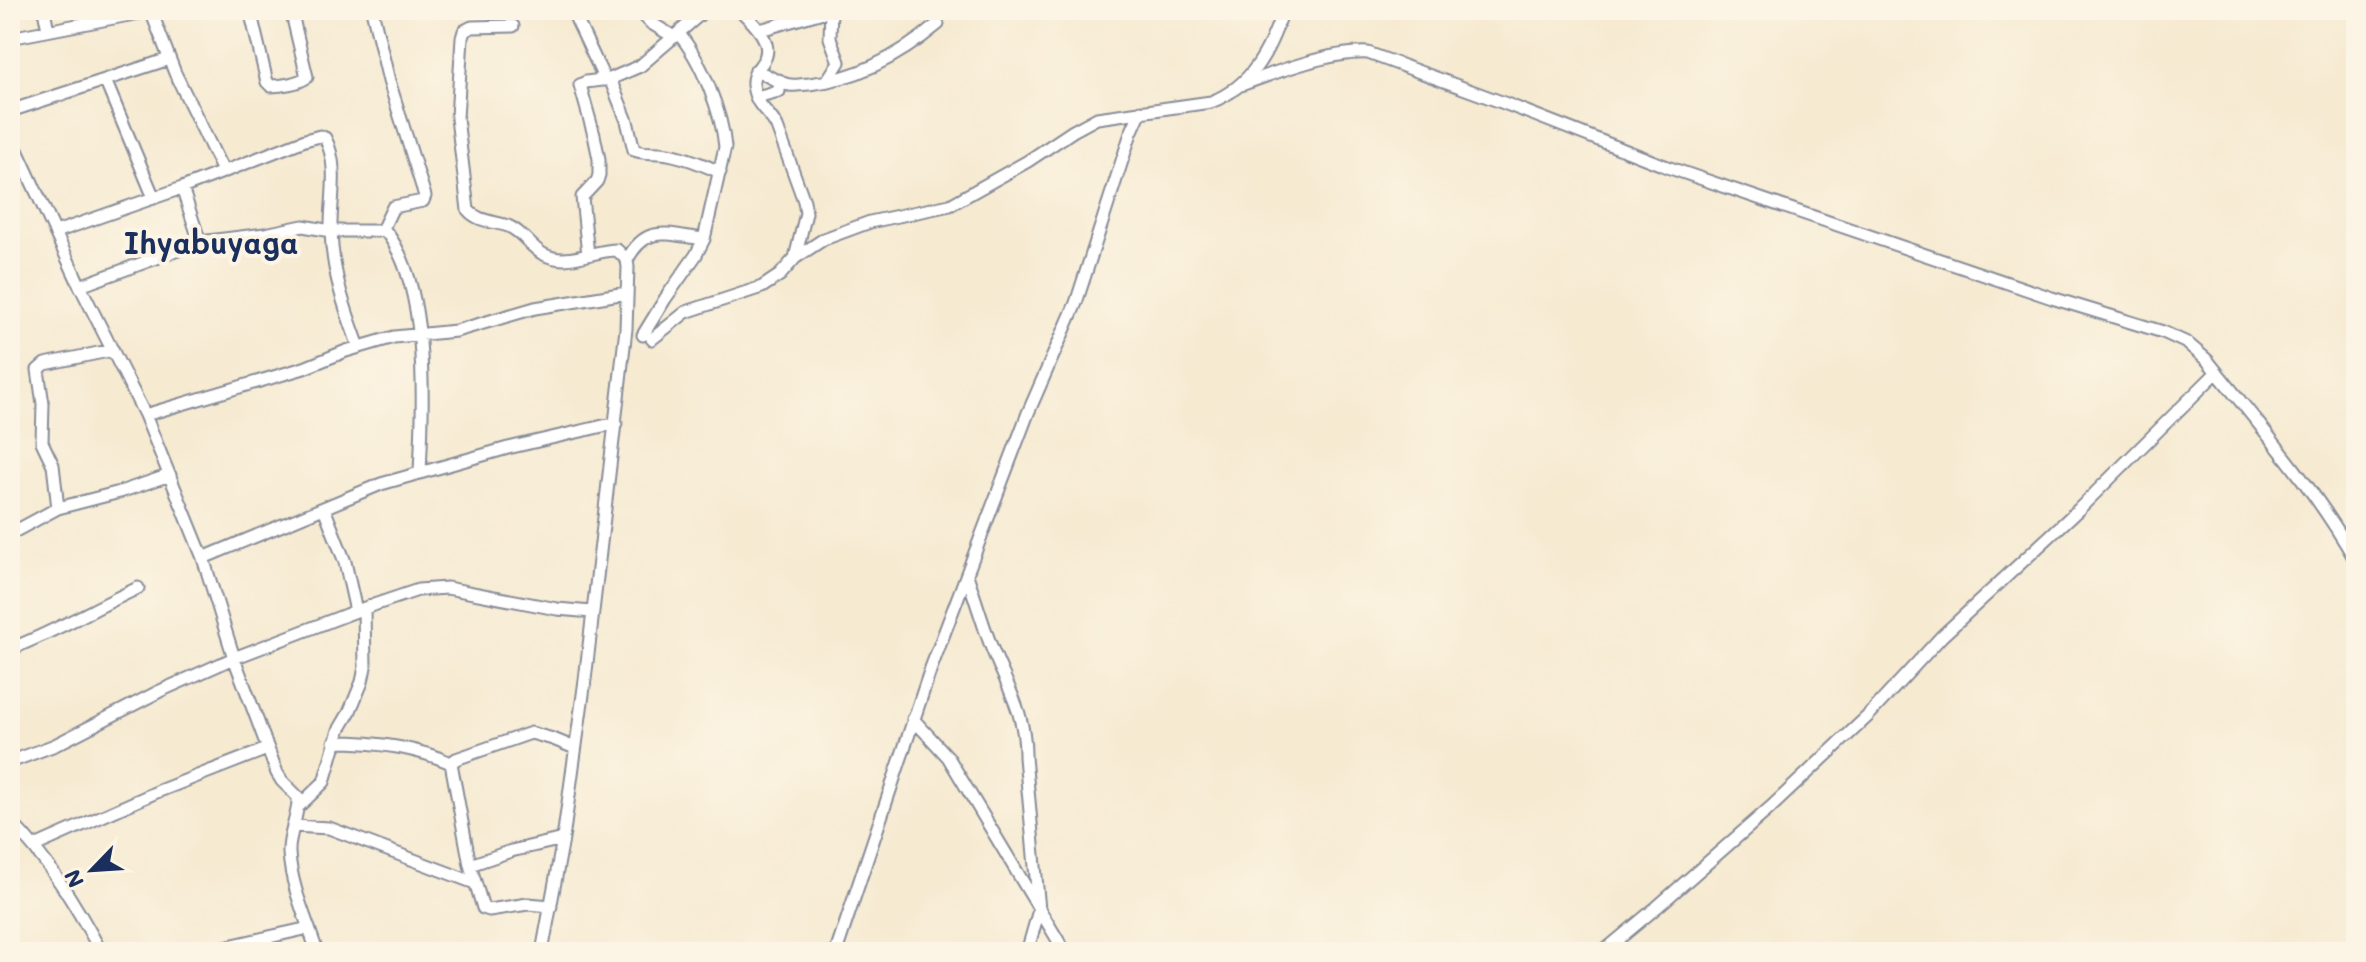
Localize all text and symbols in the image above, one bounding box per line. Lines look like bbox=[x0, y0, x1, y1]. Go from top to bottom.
district label: Ihyabuyaga bbox=[124, 222, 298, 262]
north arrow bbox=[52, 830, 132, 910]
text: N bbox=[57, 865, 90, 892]

